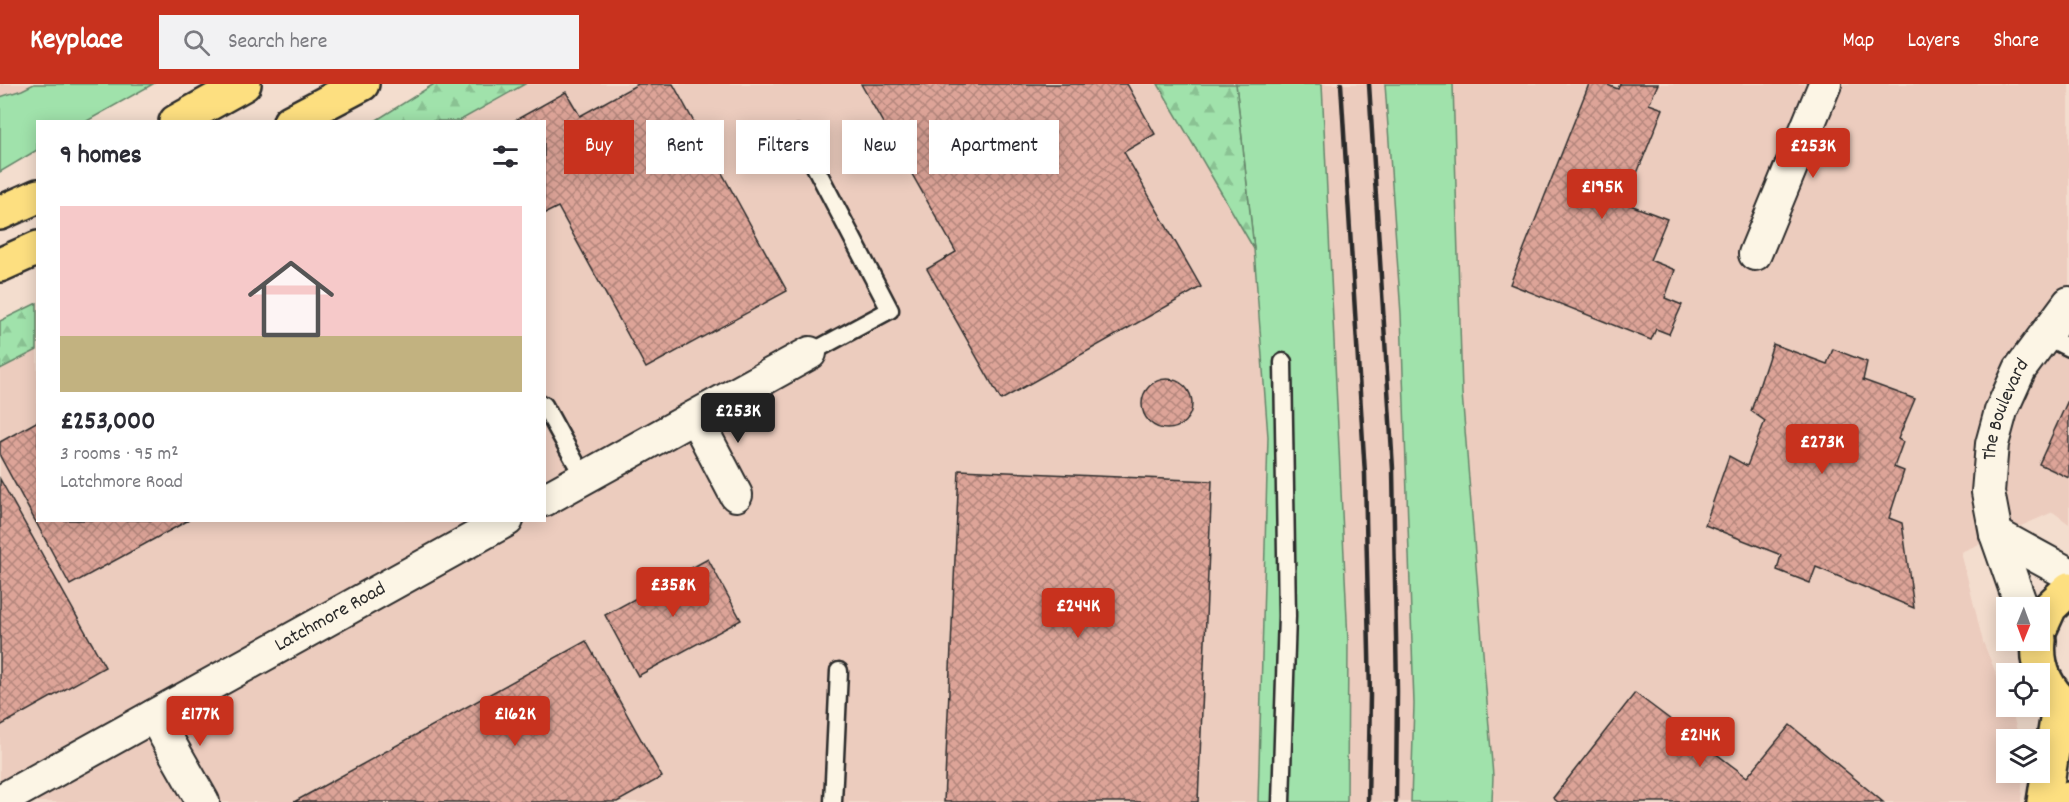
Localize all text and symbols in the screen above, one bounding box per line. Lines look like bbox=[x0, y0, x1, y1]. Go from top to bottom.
search box bbox=[159, 15, 579, 69]
text: Keyplace bbox=[30, 22, 123, 62]
icon: search bbox=[180, 26, 213, 59]
text: Search here bbox=[228, 27, 327, 58]
text: Map bbox=[1843, 27, 1874, 57]
text: Layers bbox=[1907, 27, 1960, 57]
text: Share bbox=[1993, 27, 2039, 57]
chip: Buy bbox=[564, 120, 634, 174]
chip: Rent bbox=[646, 120, 724, 174]
chip: Filters bbox=[736, 120, 830, 174]
chip: New bbox=[842, 120, 917, 174]
chip: Apartment bbox=[929, 120, 1059, 174]
pin: £253K bbox=[1771, 128, 1855, 179]
text: £253K bbox=[1790, 133, 1836, 161]
text: 9 homes bbox=[60, 138, 142, 175]
icon: filters bbox=[489, 140, 522, 173]
pin: £195K bbox=[1560, 169, 1644, 220]
text: £195K bbox=[1581, 174, 1623, 202]
icon: home bbox=[237, 245, 345, 353]
street label: The Boulevard bbox=[1977, 353, 2037, 461]
pin: £253K bbox=[696, 393, 780, 444]
text: £253K bbox=[715, 398, 761, 426]
text: £253,000 bbox=[60, 404, 155, 441]
pin: £273K bbox=[1780, 424, 1864, 475]
text: £273K bbox=[1800, 429, 1844, 457]
text: 3 rooms · 95 m² bbox=[60, 441, 179, 469]
text: Latchmore Road bbox=[60, 469, 183, 497]
pin: £358K bbox=[631, 567, 715, 618]
text: £358K bbox=[650, 572, 696, 600]
street label: Latchmore Road bbox=[270, 576, 391, 660]
pin: £244K bbox=[1036, 588, 1120, 639]
text: £244K bbox=[1056, 593, 1100, 621]
north arrow bbox=[1996, 597, 2050, 651]
map controls bbox=[1996, 597, 2050, 783]
button: locate bbox=[1996, 663, 2050, 717]
pin: £177K bbox=[158, 696, 242, 747]
pin: £162K bbox=[473, 696, 557, 747]
text: £177K bbox=[181, 701, 219, 729]
text: £162K bbox=[494, 701, 536, 729]
pin: £214K bbox=[1658, 717, 1742, 768]
text: £214K bbox=[1680, 722, 1720, 750]
button: layers bbox=[1996, 729, 2050, 783]

